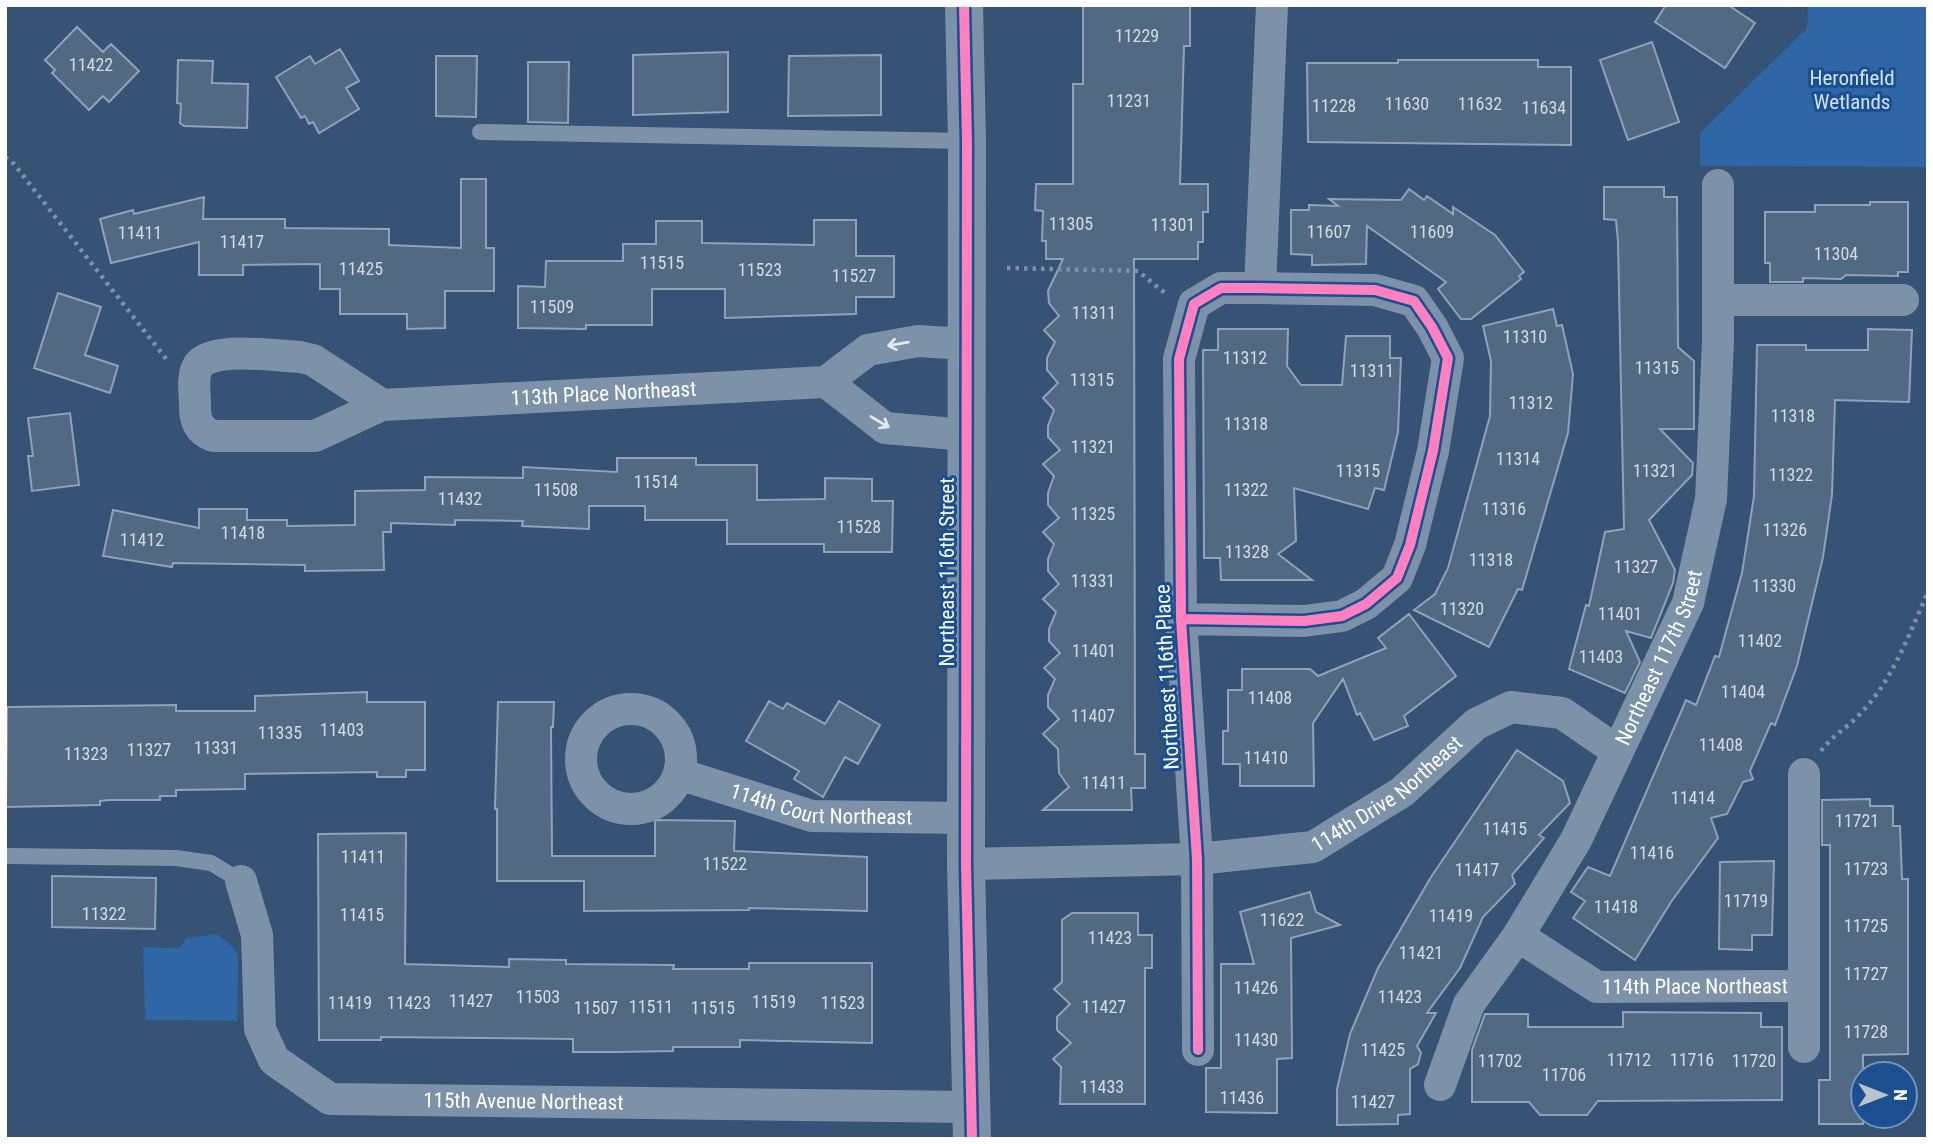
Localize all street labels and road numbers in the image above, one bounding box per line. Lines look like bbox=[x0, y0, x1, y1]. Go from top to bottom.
street label: 113th Place Northeast bbox=[510, 377, 697, 410]
street label: Northeast 116th Street bbox=[935, 478, 959, 666]
street label: Northeast 117th Street bbox=[1611, 568, 1707, 749]
street label: Northeast 116th Place bbox=[1150, 584, 1184, 770]
street label: 114th Drive Northeast bbox=[1307, 731, 1467, 857]
street label: 114th Court Northeast bbox=[727, 779, 912, 829]
street label: 114th Place Northeast bbox=[1602, 974, 1788, 999]
street label: 115th Avenue Northeast bbox=[423, 1088, 624, 1115]

